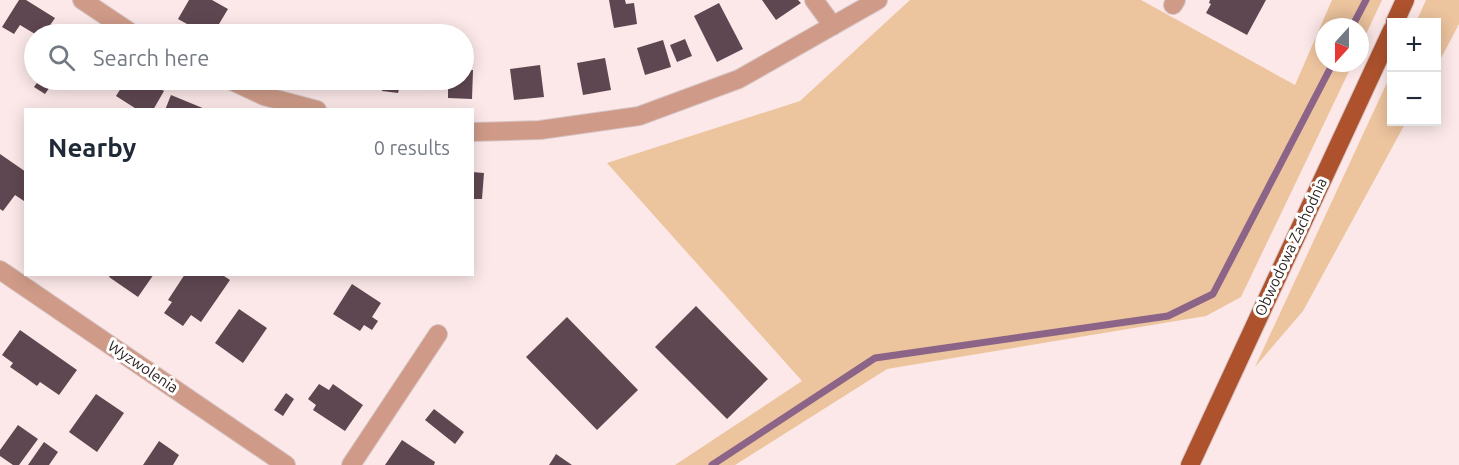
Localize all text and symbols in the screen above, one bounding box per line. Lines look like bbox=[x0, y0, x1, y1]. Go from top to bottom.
north arrow bbox=[1315, 18, 1369, 72]
map controls bbox=[1387, 18, 1441, 126]
button: + bbox=[1387, 18, 1441, 72]
search box bbox=[24, 24, 474, 90]
icon: search bbox=[45, 41, 78, 74]
text: Search here bbox=[93, 45, 209, 70]
button: − bbox=[1387, 72, 1441, 126]
text: Nearby bbox=[48, 133, 136, 162]
text: 0 results bbox=[374, 136, 450, 159]
street label: Obwodowa Zachodnia bbox=[1251, 175, 1330, 319]
street label: Wyzwolenia bbox=[105, 337, 181, 396]

